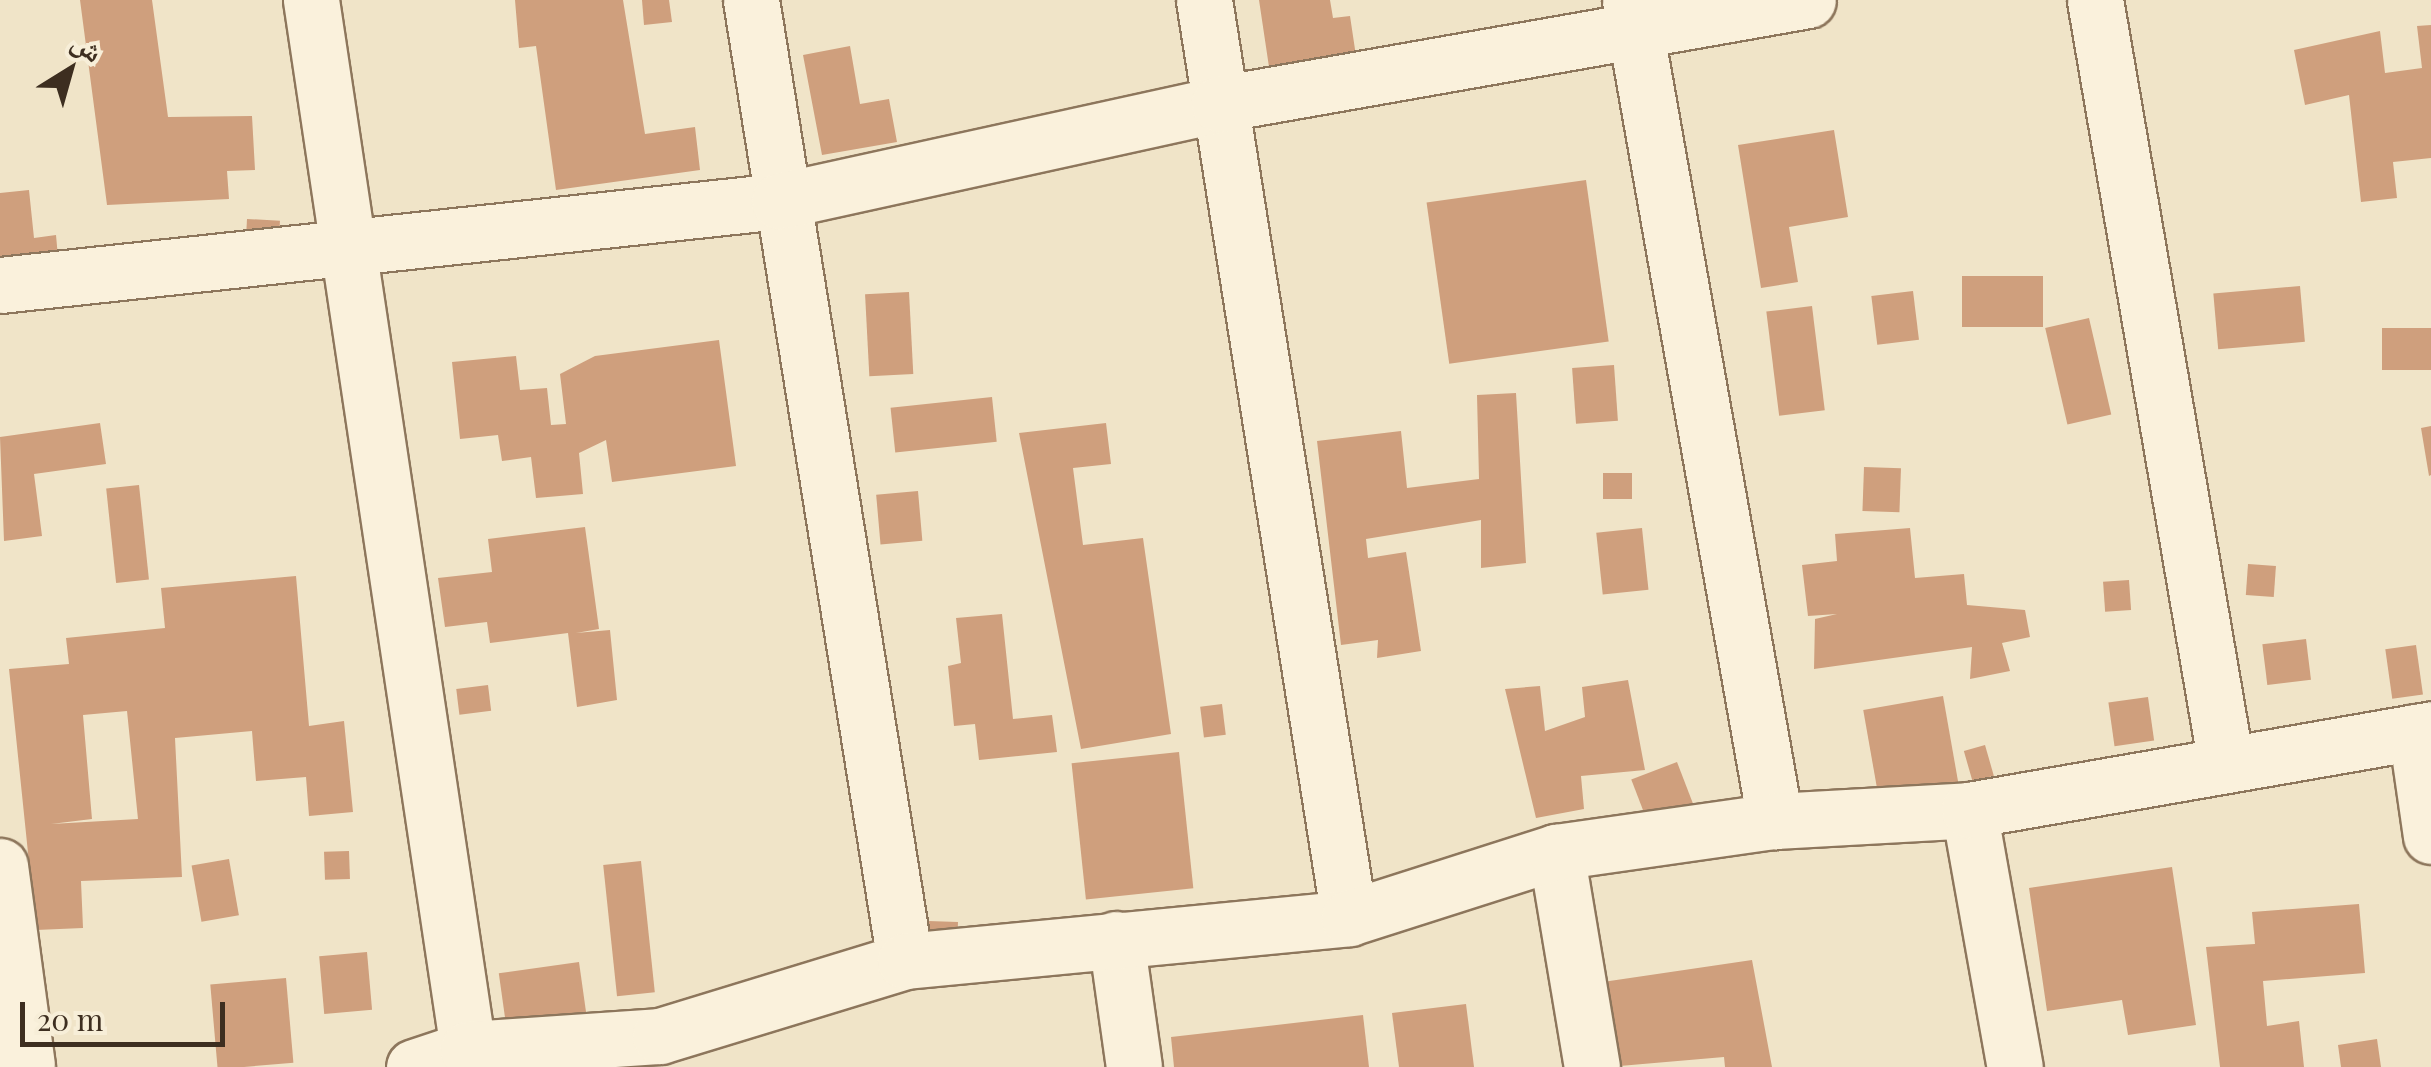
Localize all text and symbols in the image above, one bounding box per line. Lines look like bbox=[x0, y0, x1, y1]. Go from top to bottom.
north arrow bbox=[20, 20, 120, 120]
text: ش bbox=[65, 22, 111, 69]
scale bar bbox=[25, 982, 230, 1044]
text: 20 m bbox=[37, 999, 103, 1039]

